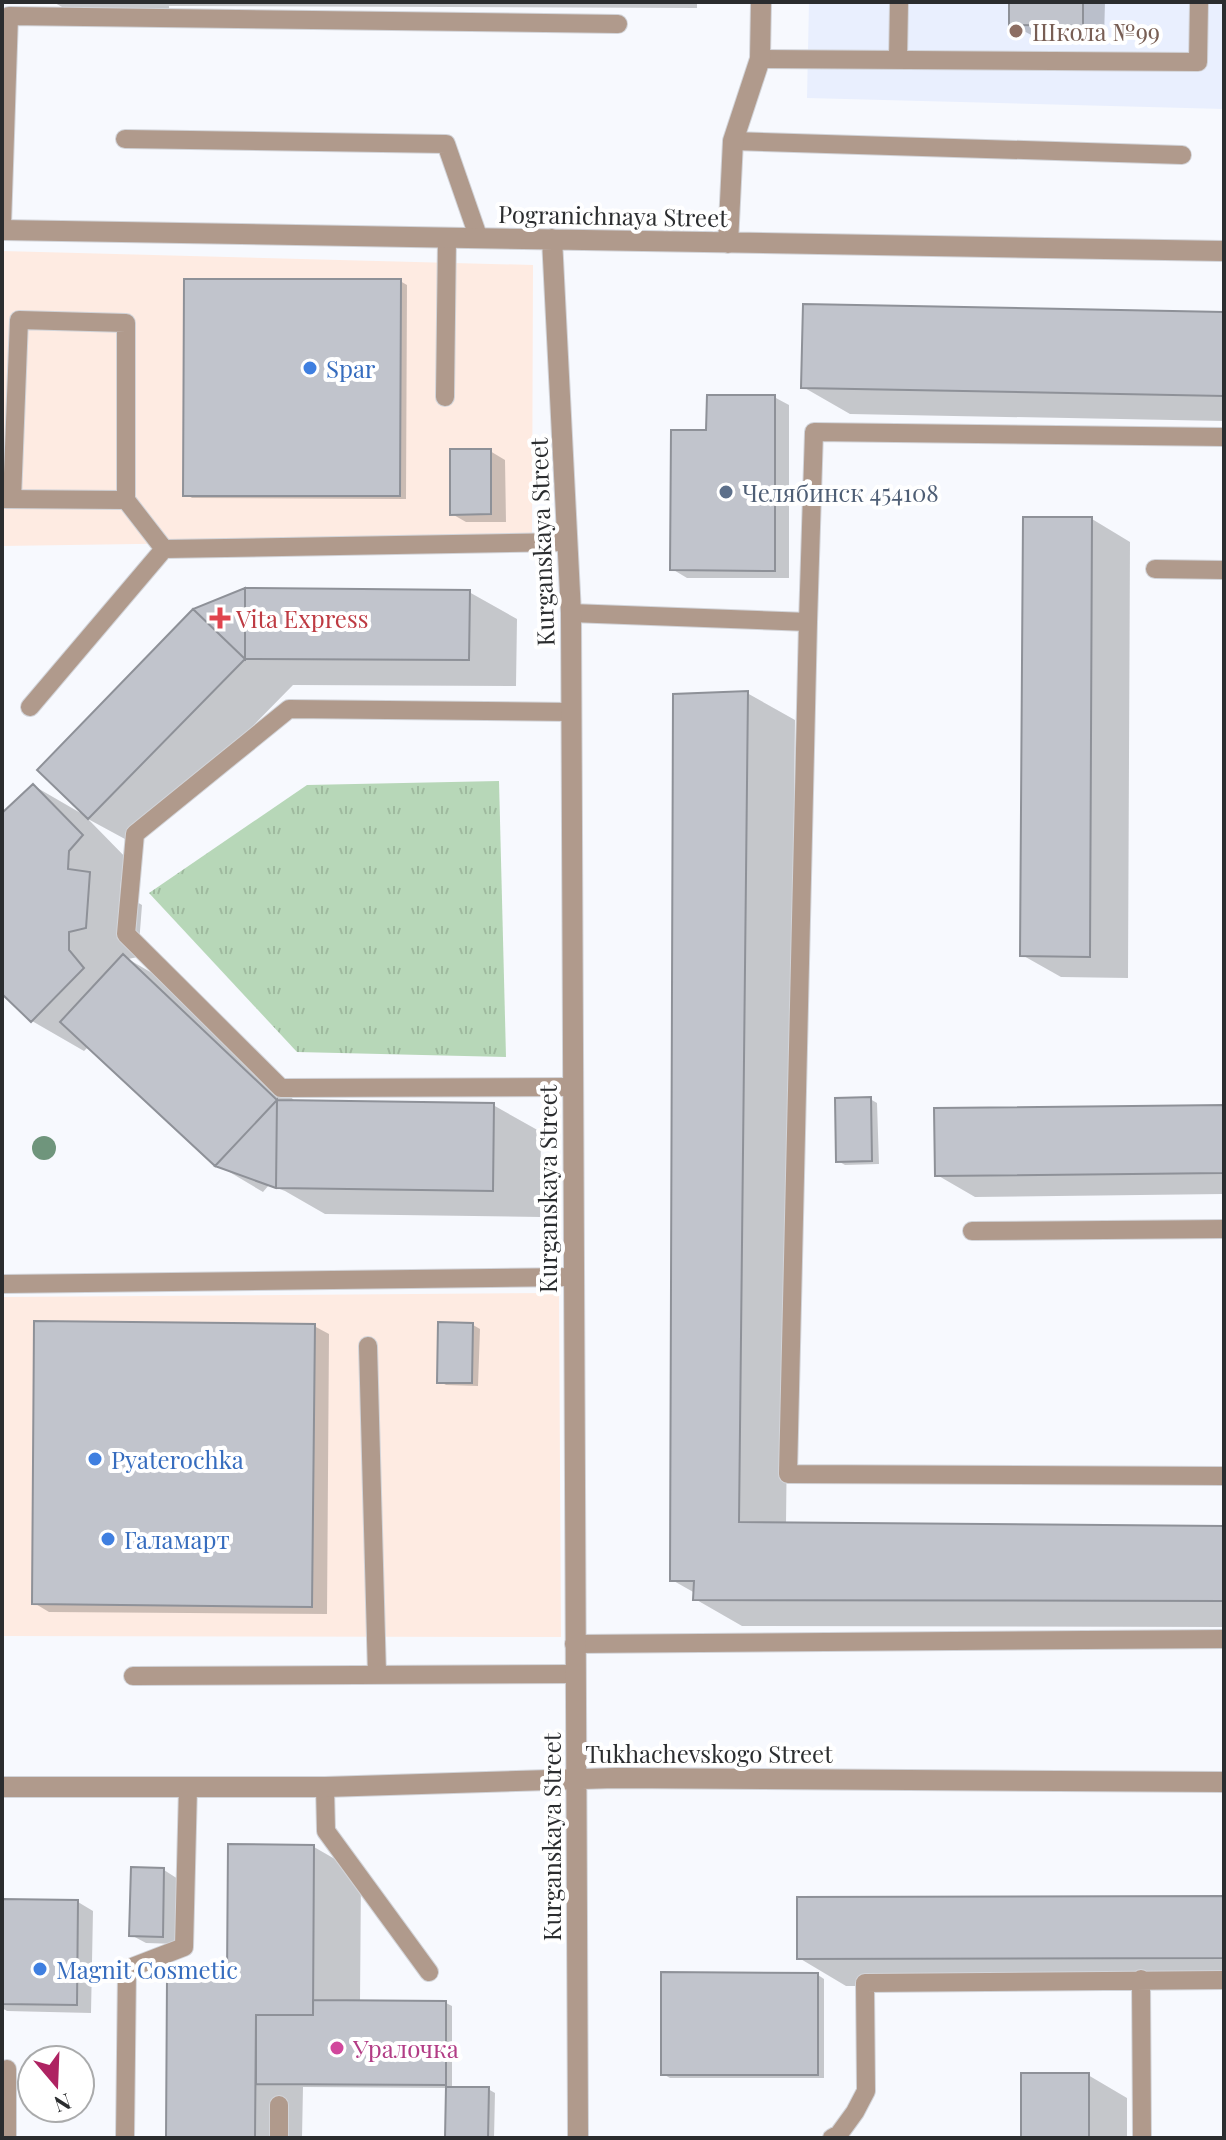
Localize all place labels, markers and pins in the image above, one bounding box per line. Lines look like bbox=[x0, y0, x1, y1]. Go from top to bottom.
place label: Школа №99 bbox=[1032, 15, 1160, 47]
marker: Школа №99 bbox=[1007, 22, 1025, 40]
place label: Spar bbox=[326, 352, 376, 384]
marker: Spar bbox=[301, 359, 319, 377]
place label: Челябинск 454108 bbox=[742, 476, 939, 508]
marker: Челябинск 454108 bbox=[717, 483, 735, 501]
place label: Vita Express bbox=[235, 602, 368, 634]
marker: Vita Express bbox=[211, 609, 229, 627]
place label: Pyaterochka bbox=[111, 1443, 244, 1475]
marker: Pyaterochka bbox=[86, 1450, 104, 1468]
place label: Галамарт bbox=[124, 1523, 230, 1555]
marker: Галамарт bbox=[99, 1530, 117, 1548]
place label: Magnit Cosmetic bbox=[56, 1953, 238, 1985]
marker: Magnit Cosmetic bbox=[31, 1960, 49, 1978]
place label: Уралочка bbox=[352, 2032, 459, 2064]
marker: Уралочка bbox=[328, 2039, 346, 2057]

